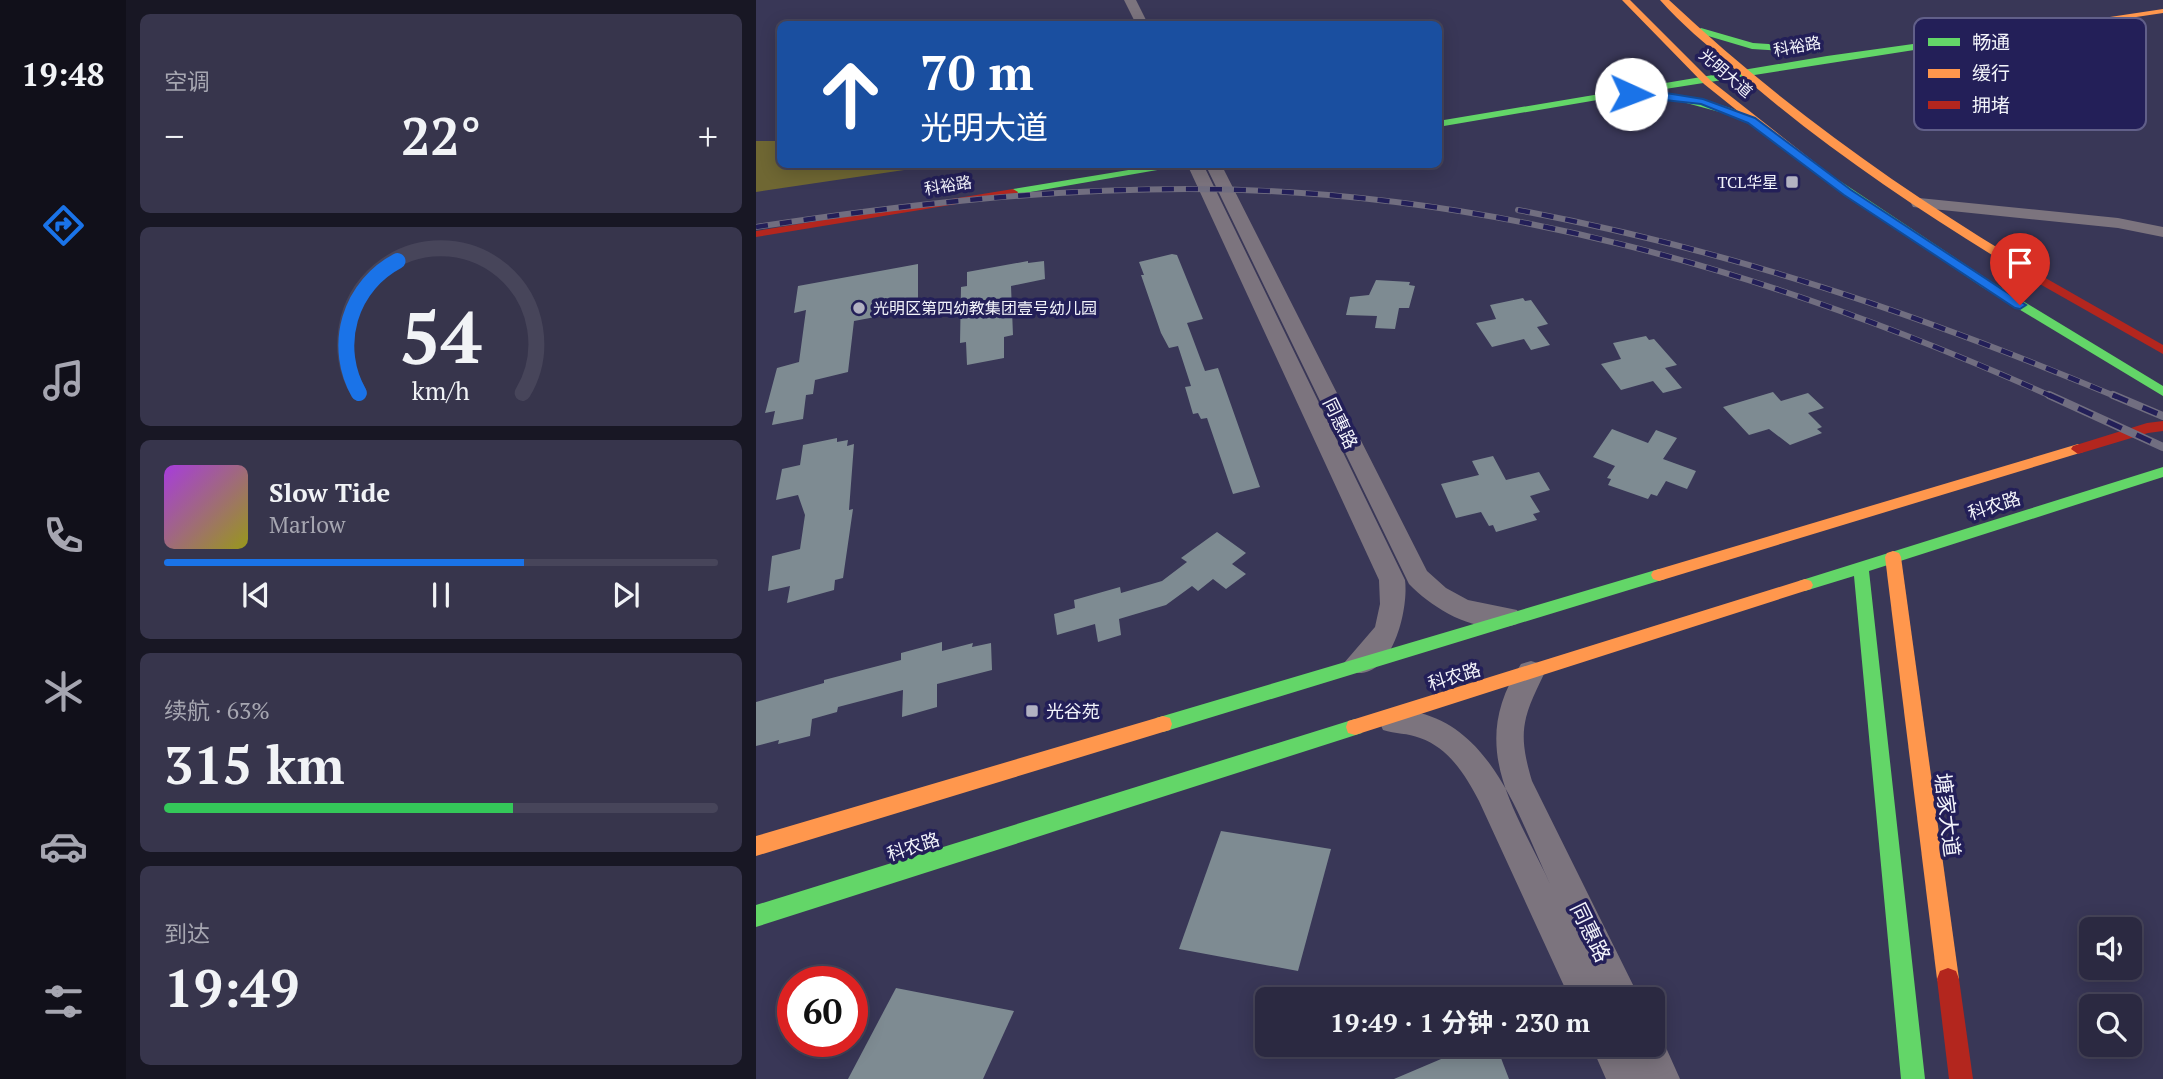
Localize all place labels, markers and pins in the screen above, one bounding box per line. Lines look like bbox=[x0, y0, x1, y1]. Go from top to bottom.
place label: TCL华星 bbox=[1717, 171, 1778, 193]
marker: TCL华星 bbox=[1784, 174, 1800, 190]
pin bbox=[1990, 233, 2050, 305]
place label: 光明区第四幼教集团壹号幼儿园 bbox=[873, 297, 1097, 319]
marker: 光明区第四幼教集团壹号幼儿园 bbox=[851, 300, 867, 316]
place label: 光谷苑 bbox=[1046, 699, 1100, 723]
marker: 光谷苑 bbox=[1024, 703, 1040, 719]

